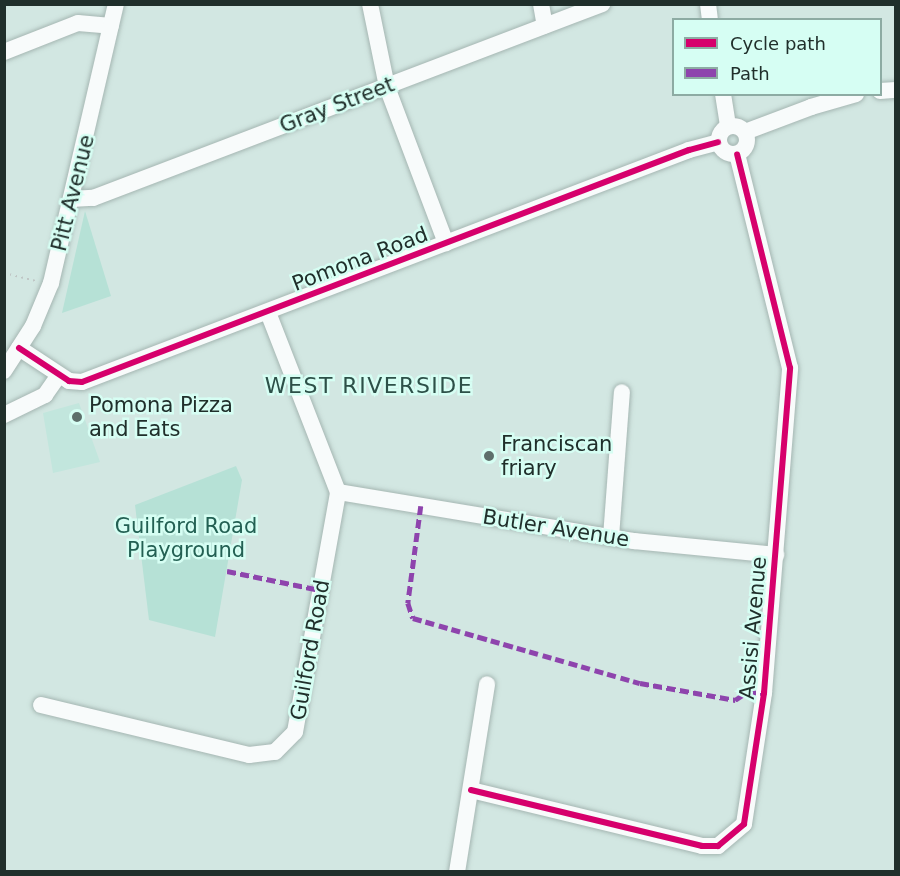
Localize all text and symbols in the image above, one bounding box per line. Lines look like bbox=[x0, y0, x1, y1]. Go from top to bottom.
legend bbox=[672, 18, 882, 96]
text: Cycle path bbox=[730, 33, 826, 54]
text: Path bbox=[730, 63, 770, 84]
street label: Gray Street bbox=[276, 72, 398, 138]
street label: Pitt Avenue bbox=[46, 132, 100, 254]
street label: Pomona Road bbox=[288, 222, 432, 296]
district label: WEST RIVERSIDE bbox=[265, 373, 473, 399]
place label: Pomona Pizza and Eats bbox=[89, 392, 233, 442]
marker: Pomona Pizza and Eats bbox=[70, 410, 84, 424]
place label: Franciscan friary bbox=[501, 431, 612, 481]
marker: Franciscan friary bbox=[482, 449, 496, 463]
street label: Butler Avenue bbox=[481, 504, 631, 552]
park label: Guilford Road Playground bbox=[115, 513, 257, 563]
street label: Assisi Avenue bbox=[734, 555, 772, 701]
street label: Guilford Road bbox=[285, 578, 335, 722]

